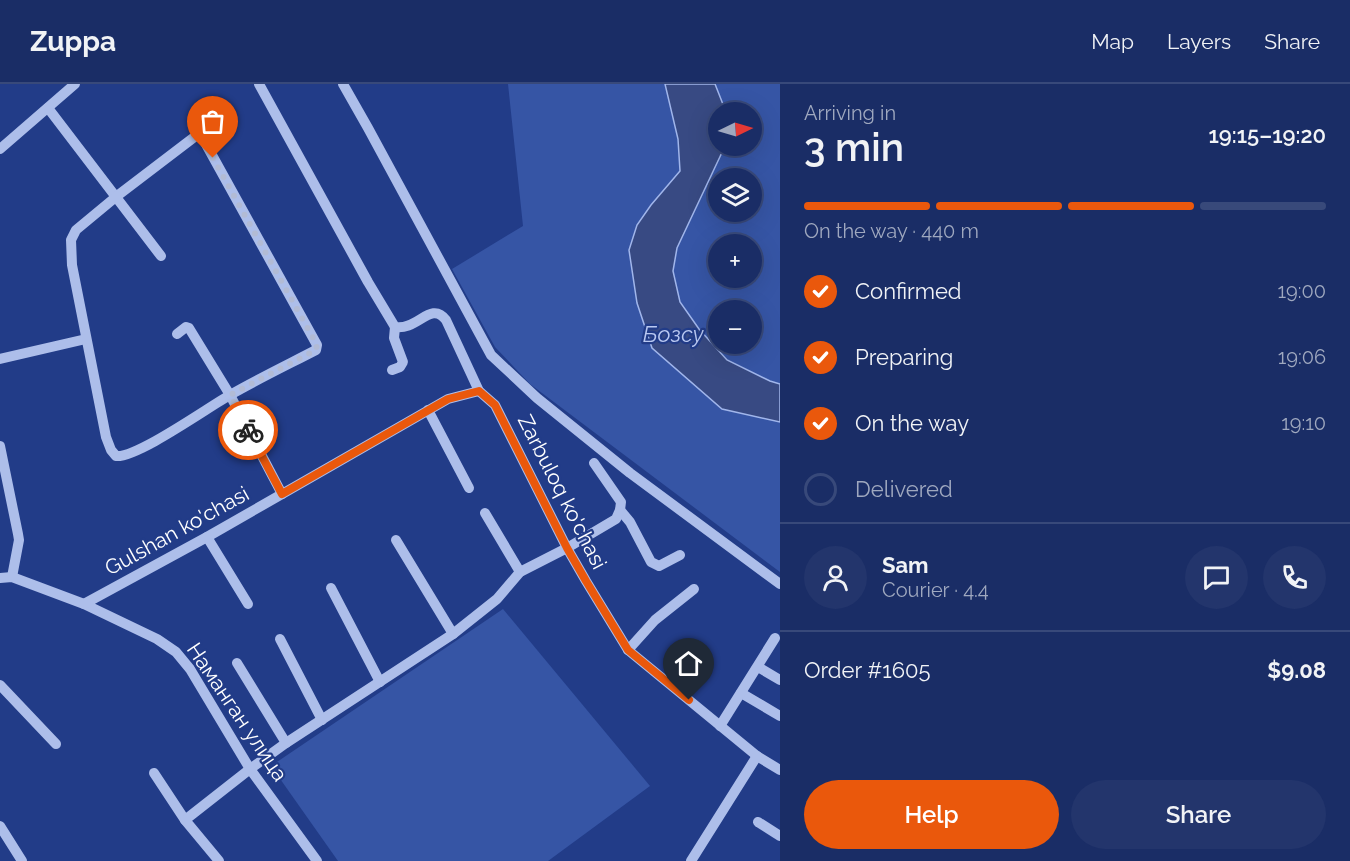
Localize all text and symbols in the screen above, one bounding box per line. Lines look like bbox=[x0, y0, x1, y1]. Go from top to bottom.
text: Zuppa bbox=[30, 25, 116, 58]
text: Map bbox=[1091, 29, 1134, 54]
text: Layers bbox=[1167, 29, 1231, 54]
text: Share bbox=[1264, 29, 1320, 54]
pin bbox=[187, 96, 238, 158]
text: Arriving in bbox=[804, 101, 896, 125]
north arrow bbox=[708, 102, 762, 156]
map controls bbox=[708, 102, 762, 354]
icon: bag bbox=[196, 105, 229, 138]
text: 19:15–19:20 bbox=[1208, 122, 1326, 148]
text: 3 min bbox=[804, 124, 904, 170]
button: layers bbox=[708, 168, 762, 222]
text: On the way · 440 m bbox=[804, 219, 979, 243]
button: + bbox=[708, 234, 762, 288]
icon: check bbox=[804, 275, 837, 308]
text: Confirmed bbox=[855, 278, 962, 304]
text: 19:00 bbox=[1277, 279, 1326, 303]
button: − bbox=[708, 300, 762, 354]
water label: Бозсу bbox=[643, 321, 705, 347]
icon: check bbox=[804, 341, 837, 374]
text: Preparing bbox=[855, 344, 953, 370]
text: 19:06 bbox=[1278, 345, 1326, 369]
courier bbox=[218, 400, 278, 460]
icon: check bbox=[804, 407, 837, 440]
street label: Zarbuloq ko'chasi bbox=[513, 410, 612, 573]
text: On the way bbox=[855, 410, 969, 436]
text: 19:10 bbox=[1281, 411, 1326, 435]
icon: bike bbox=[232, 414, 265, 447]
text: Delivered bbox=[855, 476, 953, 502]
street label: Gulshan ko'chasi bbox=[100, 481, 253, 580]
button: person bbox=[804, 546, 867, 609]
button: chat bbox=[1185, 546, 1248, 609]
button: phone bbox=[1263, 546, 1326, 609]
text: Sam bbox=[882, 552, 929, 578]
text: Courier · 4.4 bbox=[882, 578, 989, 602]
street label: Наманган улица bbox=[182, 638, 293, 786]
pin bbox=[663, 638, 714, 700]
icon: home bbox=[672, 647, 705, 680]
text: Order #1605 bbox=[804, 657, 930, 683]
text: $9.08 bbox=[1267, 657, 1326, 683]
button: Help bbox=[804, 780, 1059, 849]
button: Share bbox=[1071, 780, 1326, 849]

